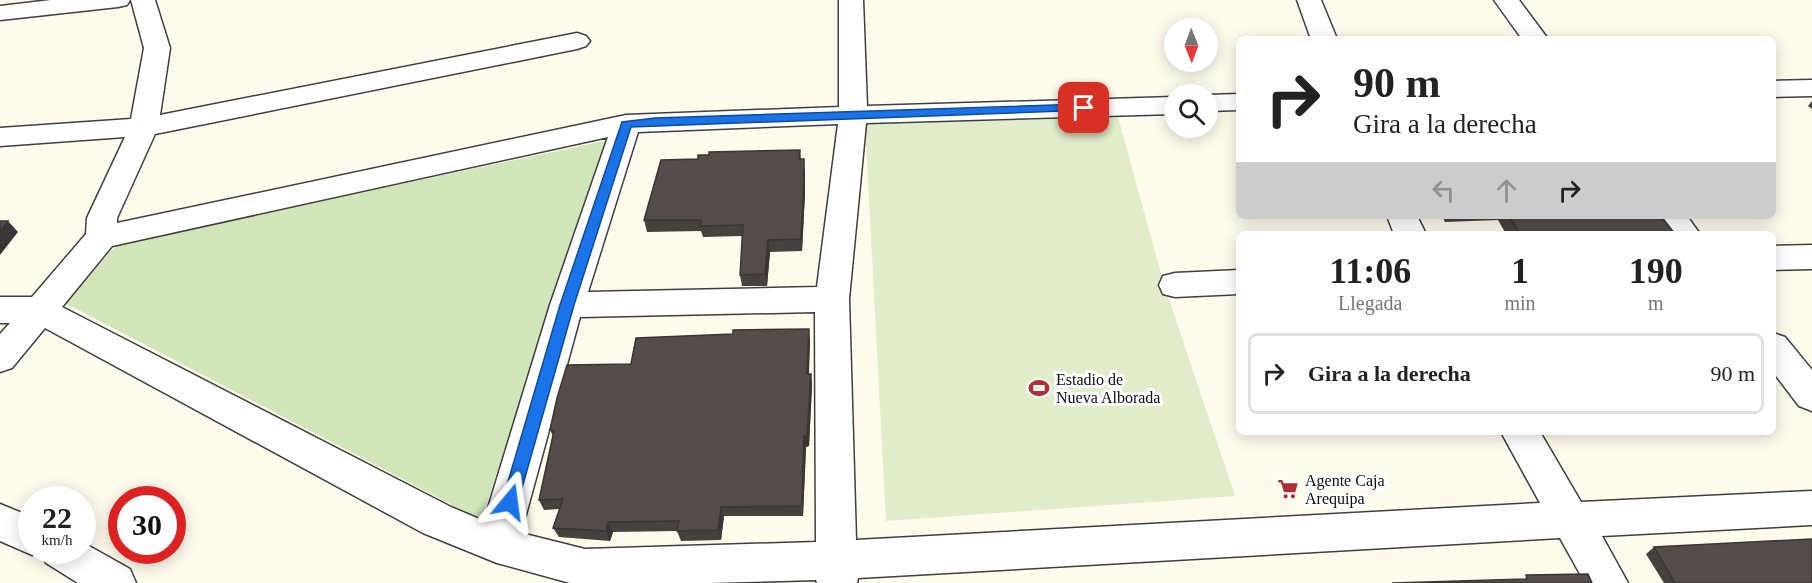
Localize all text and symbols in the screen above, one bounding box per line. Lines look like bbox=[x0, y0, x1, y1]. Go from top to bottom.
north arrow bbox=[1164, 18, 1218, 72]
map controls bbox=[1164, 18, 1218, 138]
icon: right bbox=[1254, 60, 1332, 138]
text: 90 m bbox=[1353, 60, 1441, 106]
pin bbox=[1058, 82, 1109, 133]
button: search bbox=[1164, 84, 1218, 138]
icon: arrive bbox=[1067, 91, 1100, 124]
text: Gira a la derecha bbox=[1353, 109, 1537, 139]
icon: left bbox=[1427, 174, 1460, 207]
icon: ahead bbox=[1490, 174, 1523, 207]
icon: right bbox=[1553, 174, 1586, 207]
text: 11:06 bbox=[1329, 251, 1411, 291]
text: 1 bbox=[1511, 251, 1529, 291]
text: 190 bbox=[1629, 251, 1683, 291]
text: Llegada bbox=[1338, 292, 1402, 314]
text: min bbox=[1504, 292, 1536, 314]
text: m bbox=[1648, 292, 1664, 314]
icon: right bbox=[1257, 357, 1290, 390]
text: Gira a la derecha bbox=[1308, 361, 1471, 386]
text: 90 m bbox=[1710, 361, 1755, 386]
place label: Estadio de Nueva Alborada bbox=[1056, 371, 1160, 406]
sports icon: Estadio de Nueva Alborada bbox=[1027, 376, 1051, 400]
position arrow bbox=[478, 470, 542, 534]
place label: Agente Caja Arequipa bbox=[1305, 472, 1385, 508]
supermarket icon: Agente Caja Arequipa bbox=[1276, 477, 1300, 501]
speed limit sign: 30 bbox=[108, 486, 186, 564]
text: 22 bbox=[42, 501, 72, 534]
text: km/h bbox=[42, 532, 72, 548]

